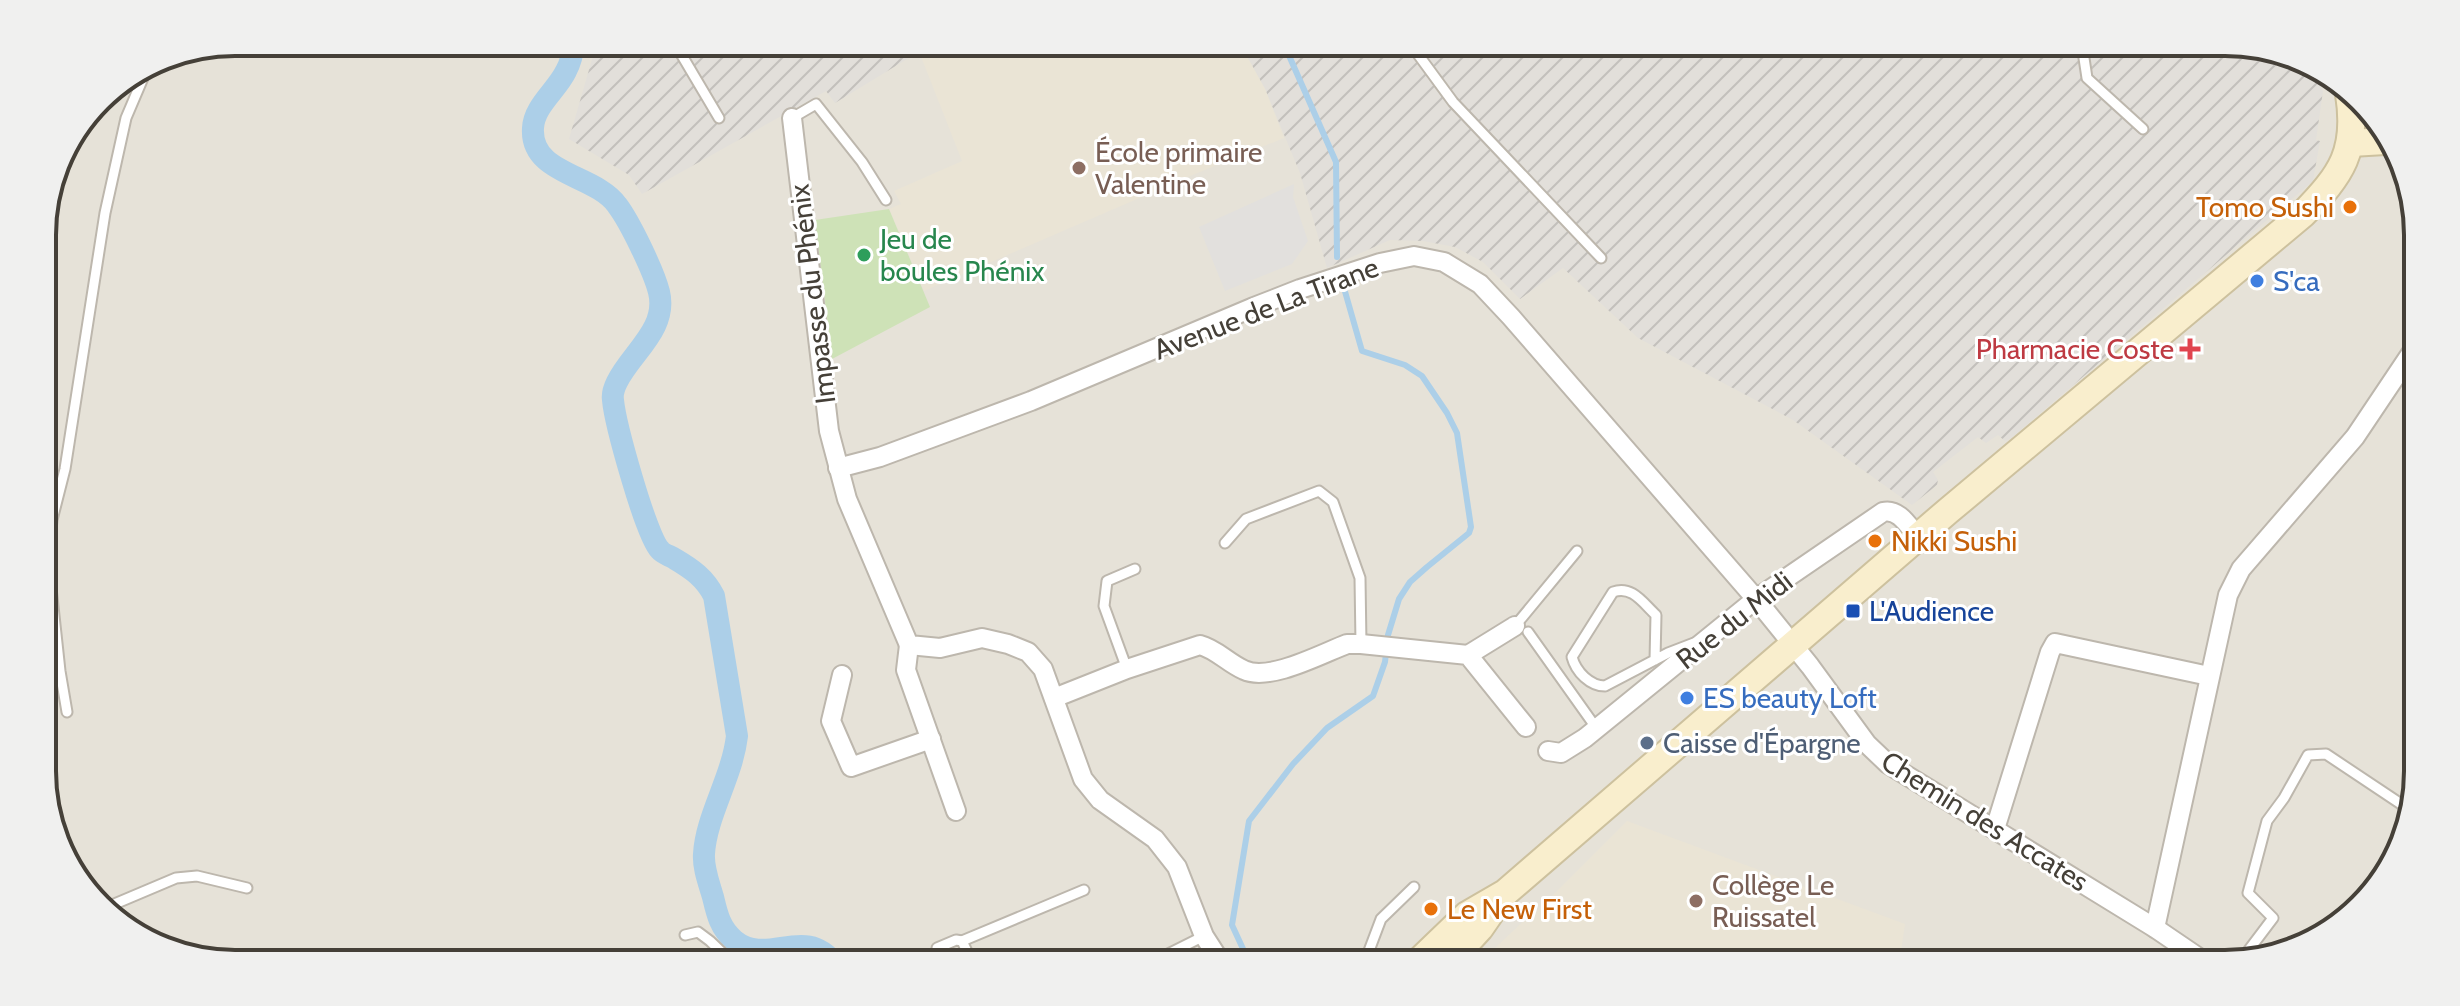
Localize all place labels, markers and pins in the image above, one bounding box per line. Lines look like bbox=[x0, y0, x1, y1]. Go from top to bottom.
place label: École primaire Valentine bbox=[1095, 135, 1262, 201]
marker: École primaire Valentine bbox=[1070, 159, 1088, 177]
place label: Tomo Sushi bbox=[2196, 190, 2334, 224]
marker: Tomo Sushi bbox=[2341, 198, 2359, 216]
place label: Jeu de boules Phénix bbox=[879, 222, 1045, 288]
marker: Jeu de boules Phénix bbox=[855, 246, 873, 264]
place label: S'ca bbox=[2273, 264, 2320, 298]
marker: S'ca bbox=[2248, 272, 2266, 290]
place label: Pharmacie Coste bbox=[1976, 332, 2174, 366]
marker: Pharmacie Coste bbox=[2181, 340, 2199, 358]
place label: Nikki Sushi bbox=[1891, 524, 2017, 558]
marker: Nikki Sushi bbox=[1866, 532, 1884, 550]
place label: L'Audience bbox=[1869, 594, 1994, 628]
marker: L'Audience bbox=[1844, 602, 1862, 620]
place label: ES beauty Loft bbox=[1703, 681, 1877, 715]
marker: ES beauty Loft bbox=[1678, 689, 1696, 707]
place label: Caisse d'Épargne bbox=[1663, 726, 1861, 760]
marker: Caisse d'Épargne bbox=[1638, 734, 1656, 752]
place label: Collège Le Ruissatel bbox=[1712, 868, 1834, 934]
place label: Le New First bbox=[1447, 892, 1592, 926]
marker: Collège Le Ruissatel bbox=[1687, 892, 1705, 910]
marker: Le New First bbox=[1422, 900, 1440, 918]

